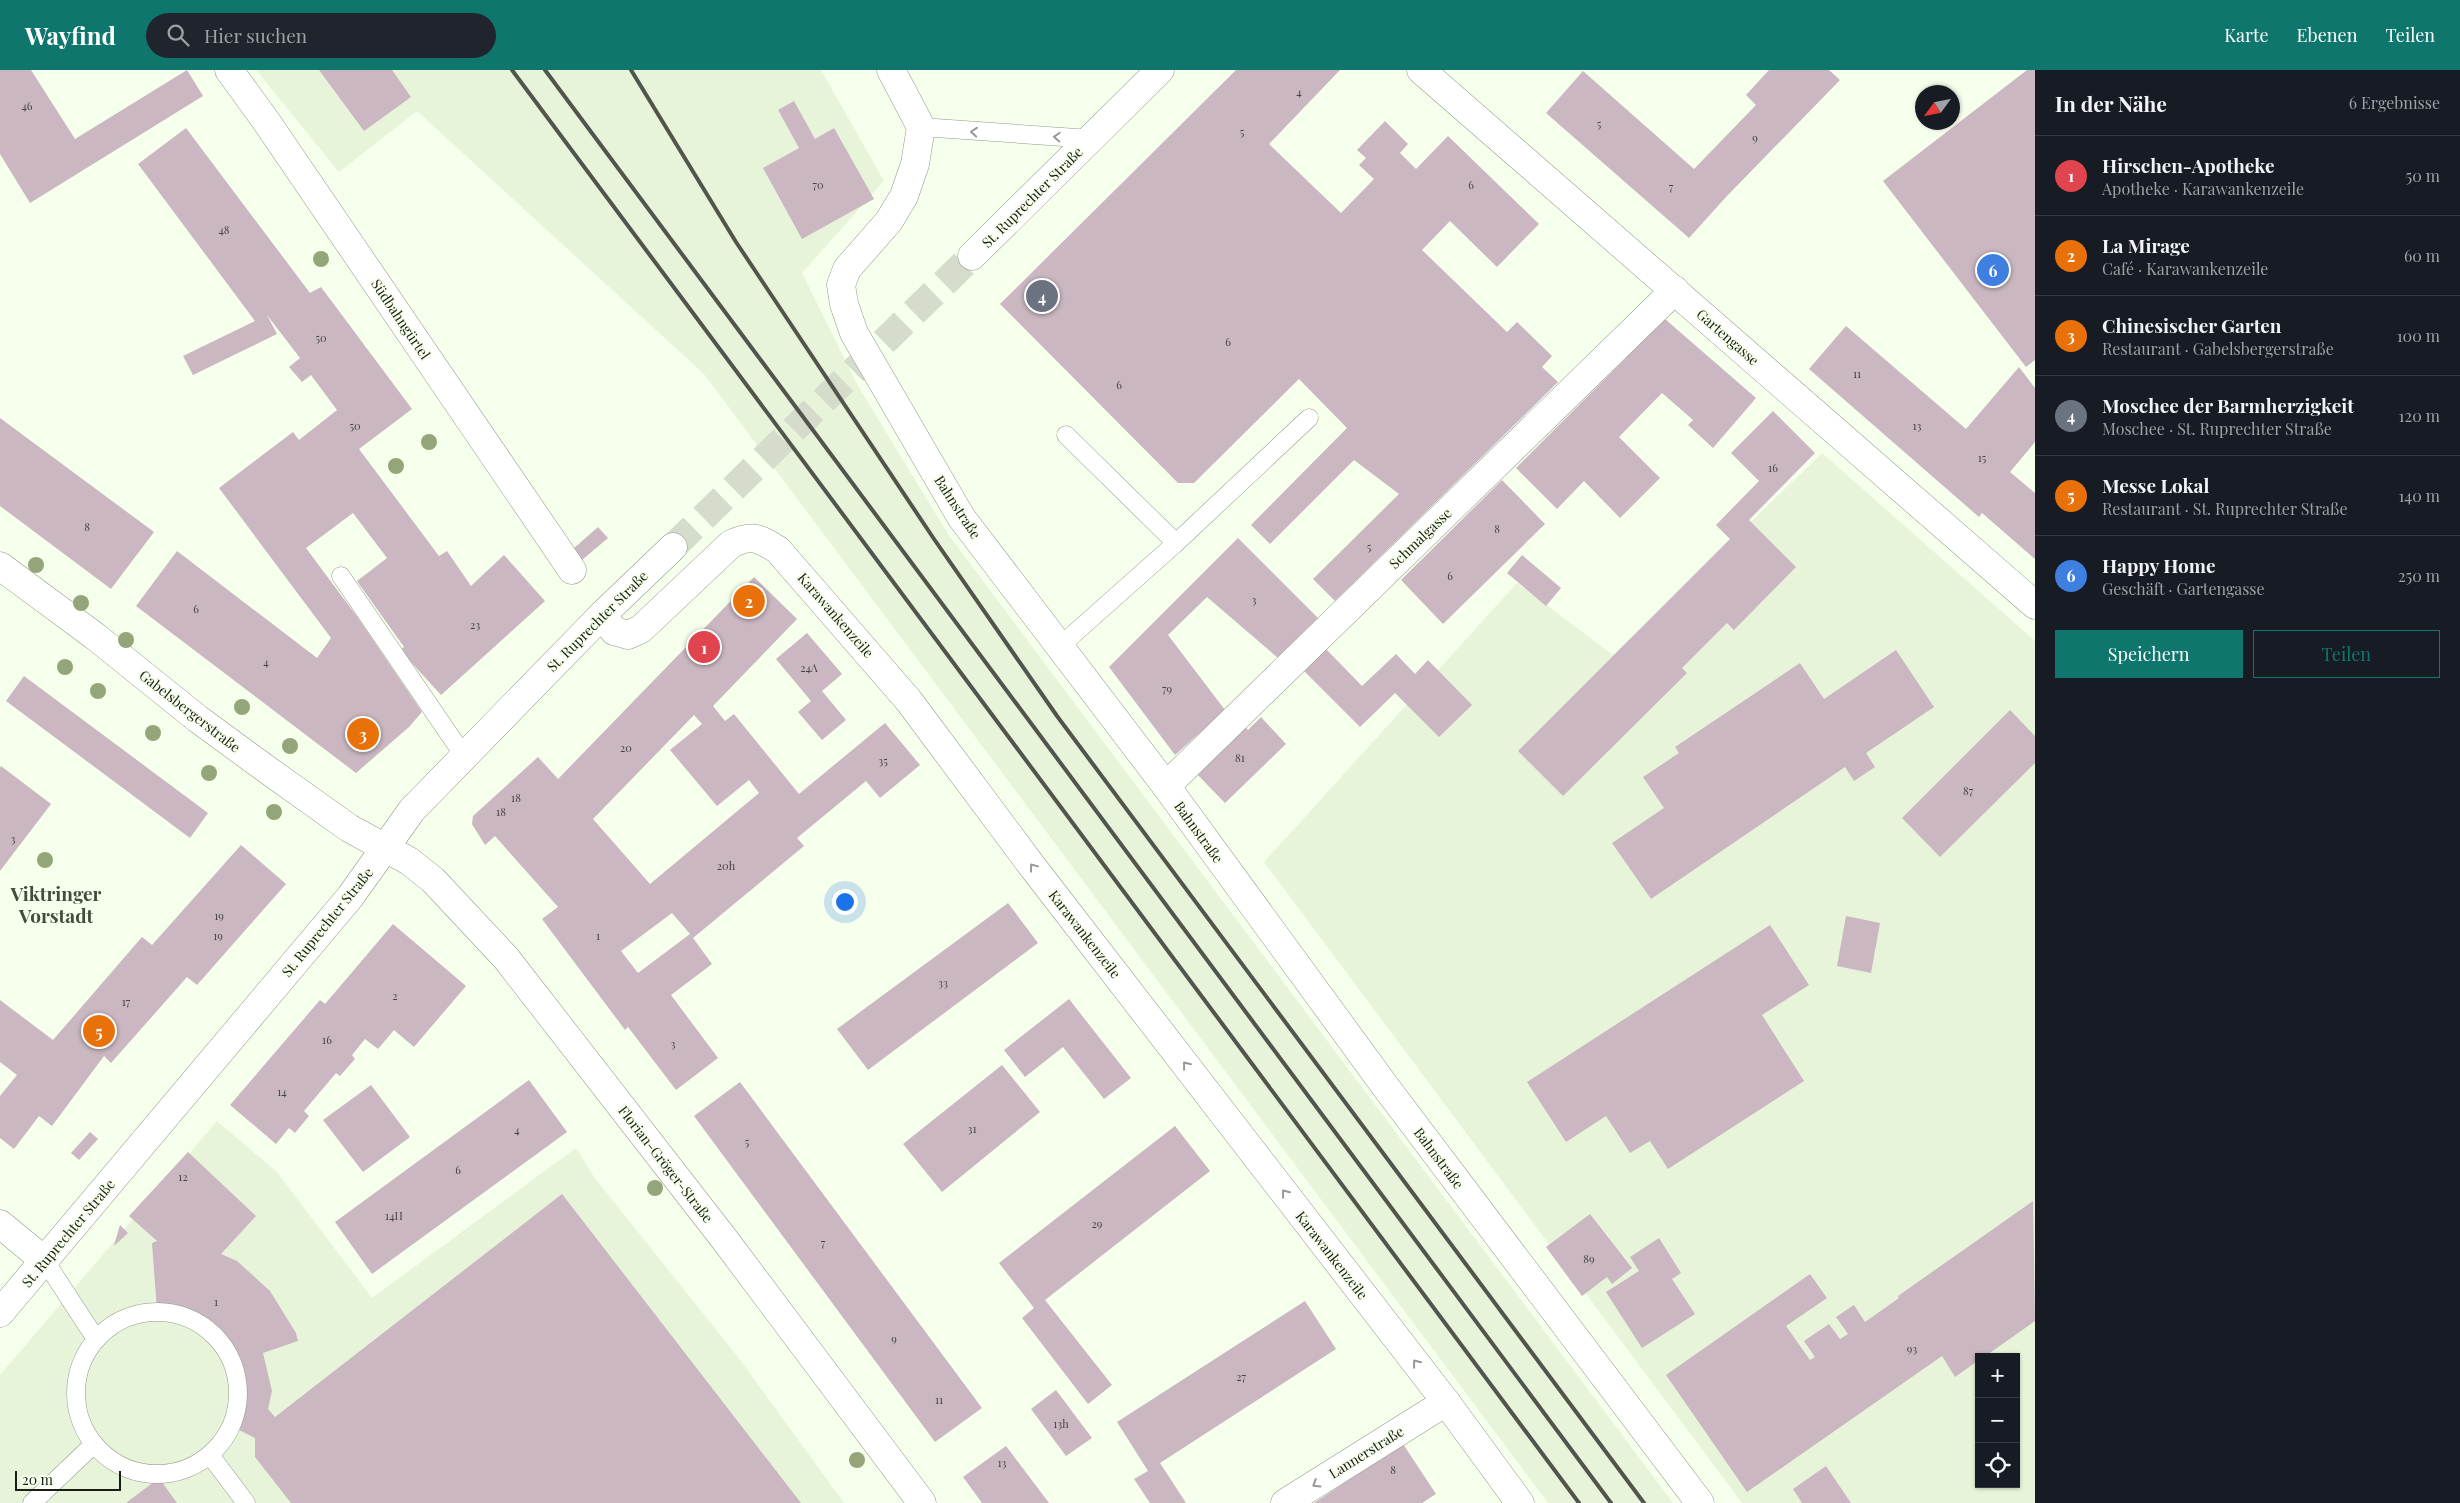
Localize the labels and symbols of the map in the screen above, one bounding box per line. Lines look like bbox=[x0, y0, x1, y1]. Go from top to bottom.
house number: 4 bbox=[1296, 84, 1302, 99]
north arrow bbox=[1915, 85, 1960, 130]
house number: 46 bbox=[21, 98, 33, 113]
house number: 5 bbox=[1597, 116, 1602, 131]
house number: 5 bbox=[1240, 124, 1245, 139]
one-way arrow bbox=[970, 126, 978, 137]
house number: 9 bbox=[1752, 130, 1758, 145]
one-way arrow bbox=[1053, 132, 1061, 143]
street label: St. Ruprechter Straße bbox=[977, 142, 1087, 252]
house number: 70 bbox=[812, 177, 824, 192]
house number: 6 bbox=[1468, 177, 1474, 192]
house number: 7 bbox=[1669, 179, 1674, 194]
house number: 48 bbox=[218, 222, 230, 237]
pin: 6 bbox=[1977, 251, 2009, 289]
street label: Südbahngürtel bbox=[367, 275, 435, 363]
pin: 4 bbox=[1026, 277, 1058, 315]
street label: Gartengasse bbox=[1693, 305, 1763, 369]
house number: 50 bbox=[315, 330, 327, 345]
house number: 6 bbox=[1225, 334, 1231, 349]
house number: 11 bbox=[1853, 366, 1861, 381]
house number: 6 bbox=[1116, 377, 1122, 392]
house number: 50 bbox=[349, 418, 361, 433]
house number: 13 bbox=[1913, 418, 1921, 433]
house number: 15 bbox=[1978, 450, 1987, 465]
house number: 16 bbox=[1768, 460, 1778, 475]
street label: Bahnstraße bbox=[930, 472, 986, 542]
street label: Schmalgasse bbox=[1385, 503, 1455, 573]
house number: 8 bbox=[84, 519, 90, 534]
house number: 8 bbox=[1494, 521, 1500, 536]
house number: 5 bbox=[1367, 539, 1372, 554]
street label: St. Ruprechter Straße bbox=[542, 566, 652, 676]
street label: Karawankenzeile bbox=[794, 568, 878, 662]
house number: 6 bbox=[1447, 568, 1453, 583]
pin: 2 bbox=[733, 582, 765, 620]
house number: 3 bbox=[1252, 592, 1257, 607]
house number: 6 bbox=[193, 601, 199, 616]
house number: 23 bbox=[470, 617, 480, 632]
pin: 1 bbox=[688, 628, 720, 666]
house number: 4 bbox=[263, 654, 269, 669]
house number: 24A bbox=[800, 660, 818, 675]
street label: Gabelsbergerstraße bbox=[136, 666, 244, 756]
house number: 79 bbox=[1162, 681, 1172, 696]
pin: 3 bbox=[347, 715, 379, 753]
house number: 20 bbox=[620, 740, 632, 755]
house number: 81 bbox=[1235, 750, 1245, 765]
house number: 35 bbox=[878, 753, 888, 768]
house number: 87 bbox=[1963, 783, 1974, 798]
house number: 18 bbox=[511, 790, 521, 805]
street label: Bahnstraße bbox=[1170, 797, 1228, 867]
house number: 18 bbox=[496, 804, 506, 819]
house number: 3 bbox=[11, 831, 16, 846]
house number: 20h bbox=[717, 858, 736, 873]
street label: St. Ruprechter Straße bbox=[277, 863, 377, 981]
one-way arrow bbox=[1030, 864, 1038, 873]
district label: Viktringer Vorstadt bbox=[10, 880, 102, 928]
street label: Karawankenzeile bbox=[1045, 886, 1125, 982]
your location bbox=[832, 889, 858, 915]
house number: 19 bbox=[214, 908, 224, 923]
house number: 19 bbox=[213, 928, 223, 943]
house number: 1 bbox=[596, 928, 600, 943]
house number: 33 bbox=[938, 975, 948, 990]
house number: 2 bbox=[392, 988, 398, 1003]
house number: 17 bbox=[122, 994, 131, 1009]
pin: 5 bbox=[83, 1012, 115, 1050]
house number: 16 bbox=[322, 1032, 332, 1047]
house number: 3 bbox=[671, 1036, 676, 1051]
one-way arrow bbox=[1183, 1062, 1191, 1071]
house number: 14 bbox=[277, 1084, 287, 1099]
street label: Florian-Gröger-Straße bbox=[614, 1102, 718, 1226]
house number: 31 bbox=[967, 1121, 977, 1136]
house number: 4 bbox=[514, 1122, 520, 1137]
street label: Bahnstraße bbox=[1410, 1124, 1468, 1192]
house number: 5 bbox=[745, 1134, 750, 1149]
house number: 6 bbox=[455, 1162, 461, 1177]
house number: 12 bbox=[178, 1169, 188, 1184]
street label: St. Ruprechter Straße bbox=[17, 1175, 119, 1291]
one-way arrow bbox=[1282, 1189, 1291, 1199]
street label: Karawankenzeile bbox=[1292, 1207, 1372, 1303]
house number: 14H bbox=[385, 1208, 403, 1223]
house number: 29 bbox=[1092, 1216, 1103, 1231]
house number: 7 bbox=[821, 1235, 826, 1250]
house number: 89 bbox=[1583, 1251, 1595, 1266]
house number: 1 bbox=[214, 1294, 218, 1309]
house number: 9 bbox=[891, 1331, 897, 1346]
house number: 93 bbox=[1907, 1341, 1917, 1356]
one-way arrow bbox=[1414, 1360, 1422, 1369]
house number: 27 bbox=[1236, 1369, 1246, 1384]
house number: 11 bbox=[935, 1392, 943, 1407]
house number: 13h bbox=[1053, 1416, 1069, 1431]
street label: Lannerstraße bbox=[1325, 1421, 1407, 1483]
house number: 13 bbox=[998, 1455, 1006, 1470]
house number: 8 bbox=[1390, 1462, 1396, 1477]
scale bar bbox=[15, 1468, 121, 1491]
one-way arrow bbox=[1313, 1477, 1322, 1487]

